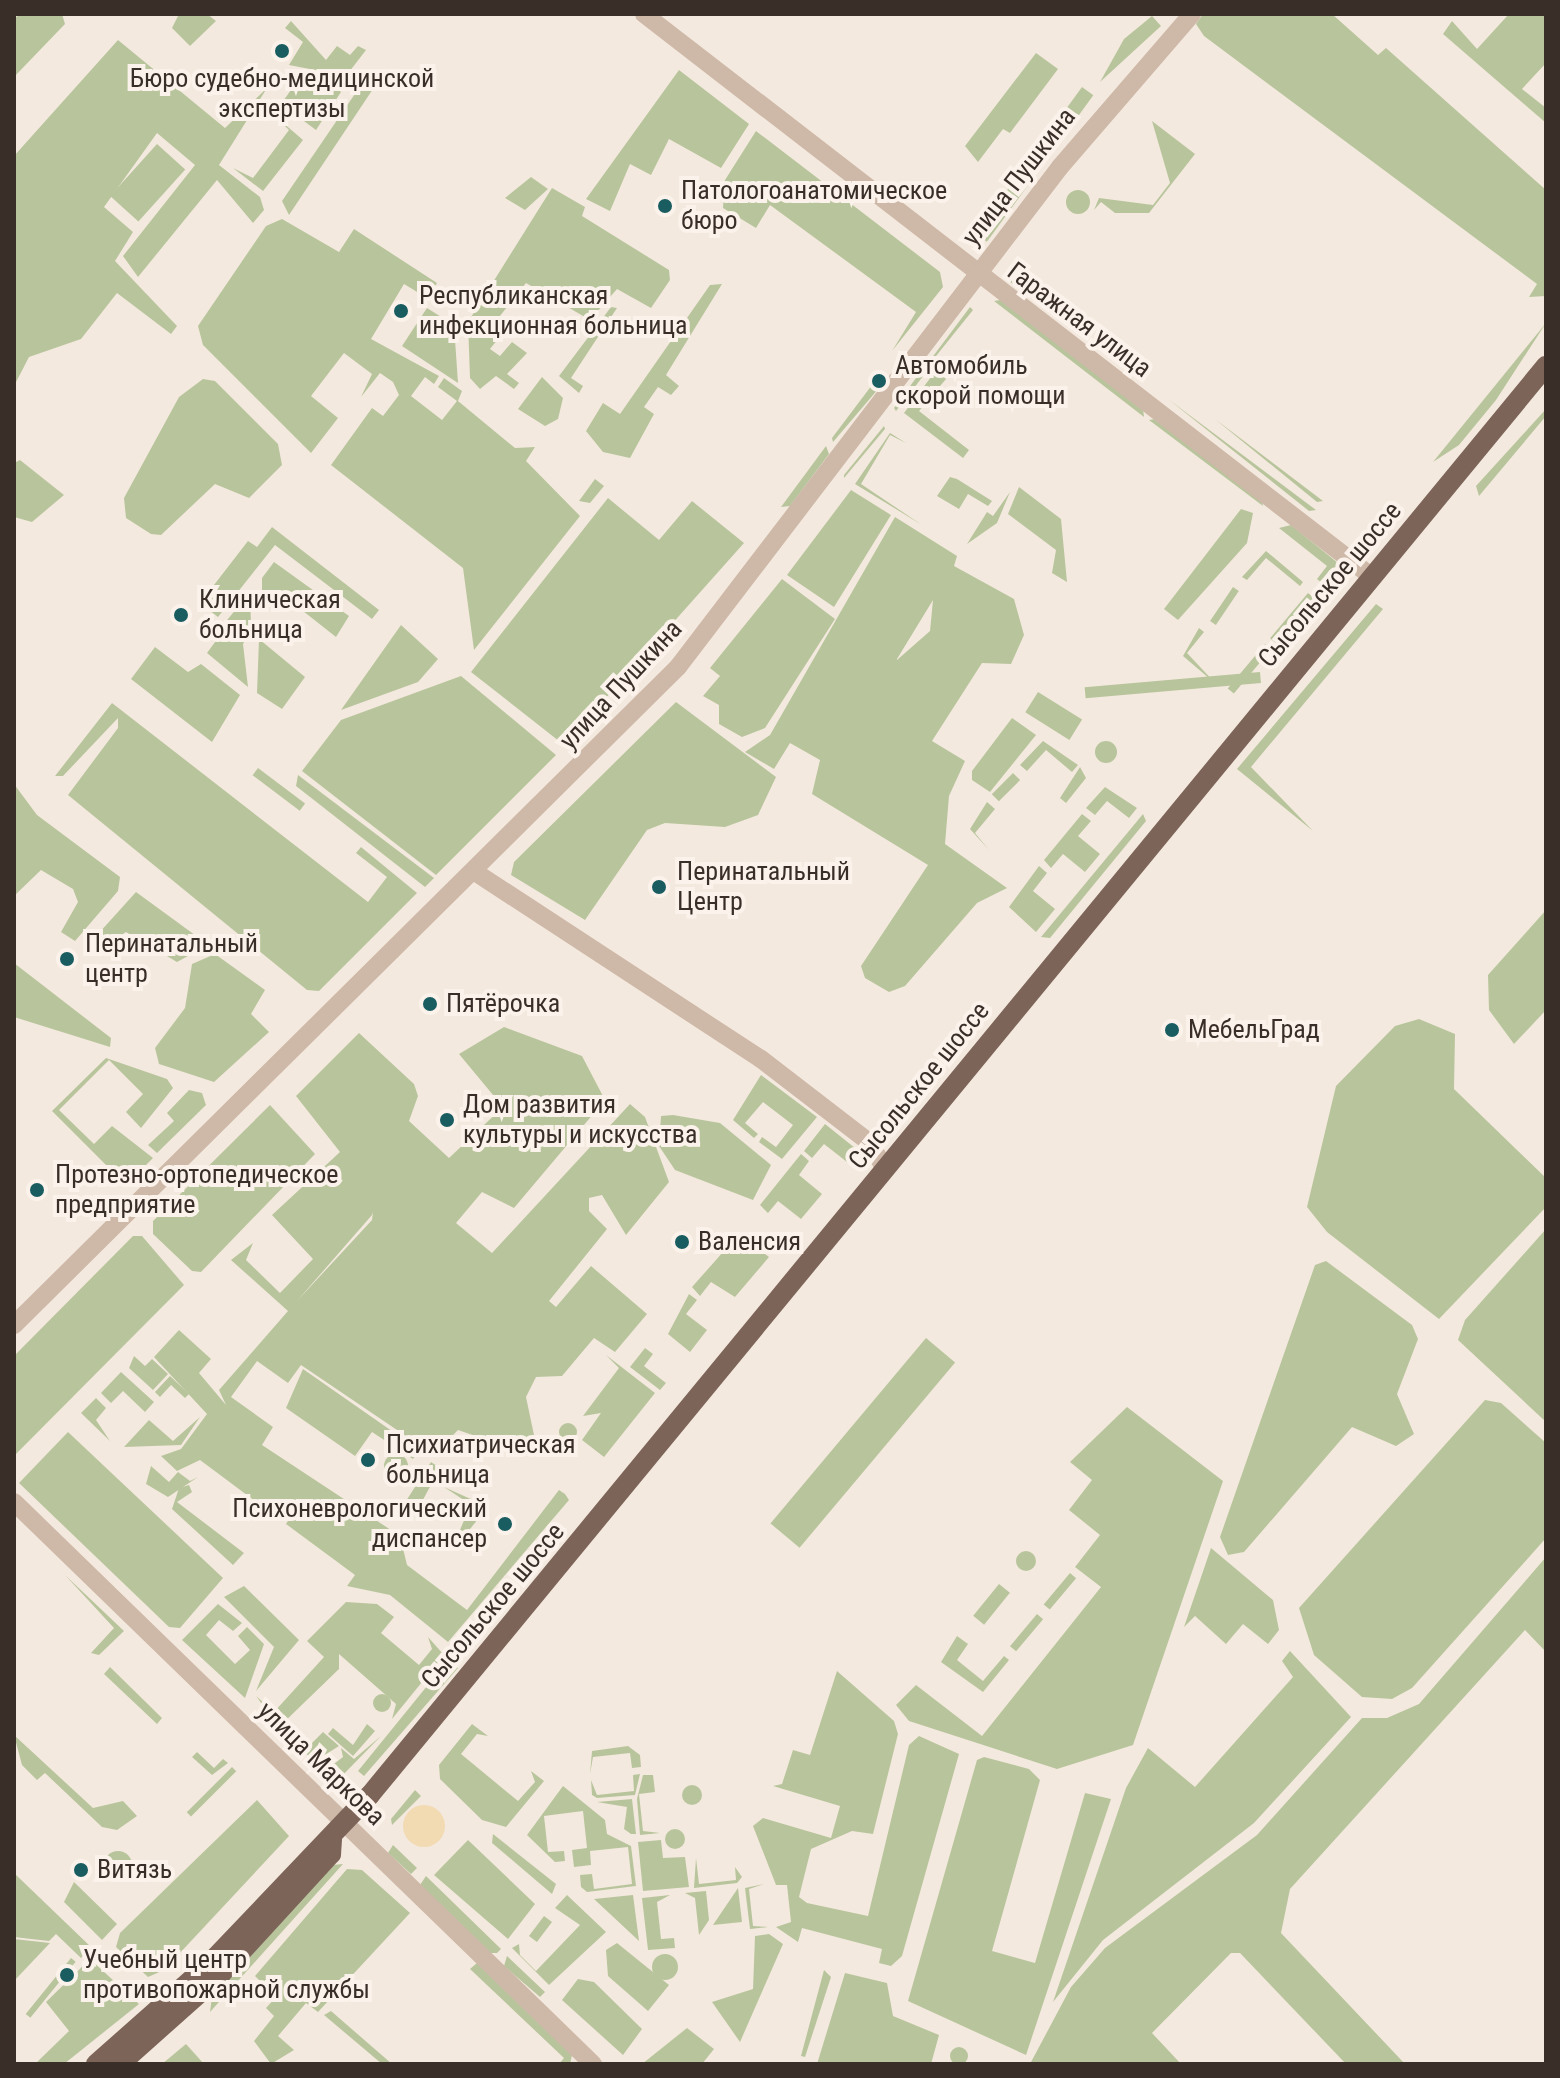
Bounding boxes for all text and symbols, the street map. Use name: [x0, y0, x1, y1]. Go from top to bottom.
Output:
marker: Бюро судебно-медицинской экспертизы: [273, 42, 291, 60]
place label: Бюро судебно-медицинской экспертизы: [130, 63, 434, 124]
street label: улица Пушкина: [956, 102, 1082, 252]
place label: Патологоанатомическое бюро: [681, 175, 947, 236]
marker: Патологоанатомическое бюро: [656, 197, 674, 215]
street label: Гаражная улица: [1001, 256, 1157, 384]
place label: Республиканская инфекционная больница: [419, 280, 688, 342]
marker: Республиканская инфекционная больница: [390, 300, 412, 322]
place label: Автомобиль скорой помощи: [895, 350, 1066, 412]
marker: Автомобиль скорой помощи: [870, 372, 888, 390]
street label: Сысольское шоссе: [1252, 496, 1408, 674]
place label: Клиническая больница: [199, 584, 341, 646]
marker: Клиническая больница: [170, 604, 192, 626]
street label: улица Пушкина: [553, 614, 689, 756]
place label: Перинатальный Центр: [677, 856, 850, 918]
marker: Перинатальный Центр: [648, 876, 670, 898]
place label: Перинатальный центр: [85, 928, 258, 990]
marker: Перинатальный центр: [56, 948, 78, 970]
place label: Пятёрочка: [446, 988, 560, 1020]
marker: Пятёрочка: [421, 995, 439, 1013]
street label: Сысольское шоссе: [842, 996, 996, 1176]
place label: МебельГрад: [1188, 1014, 1320, 1046]
marker: МебельГрад: [1163, 1021, 1181, 1039]
place label: Дом развития культуры и искусства: [463, 1089, 697, 1150]
marker: Дом развития культуры и искусства: [438, 1111, 456, 1129]
place label: Протезно-ортопедическое предприятие: [55, 1159, 338, 1220]
marker: Протезно-ортопедическое предприятие: [26, 1179, 48, 1201]
place label: Валенсия: [698, 1226, 801, 1258]
marker: Валенсия: [673, 1233, 691, 1251]
place label: Психиатрическая больница: [386, 1429, 576, 1490]
marker: Психиатрическая больница: [357, 1449, 379, 1471]
place label: Психоневрологический диспансер: [232, 1493, 487, 1554]
marker: Психоневрологический диспансер: [494, 1513, 516, 1535]
street label: Сысольское шоссе: [415, 1517, 571, 1695]
street label: улица Маркова: [251, 1696, 391, 1832]
place label: Витязь: [97, 1854, 172, 1886]
marker: Витязь: [72, 1861, 90, 1879]
place label: Учебный центр противопожарной службы: [83, 1944, 370, 2006]
marker: Учебный центр противопожарной службы: [58, 1966, 76, 1984]

